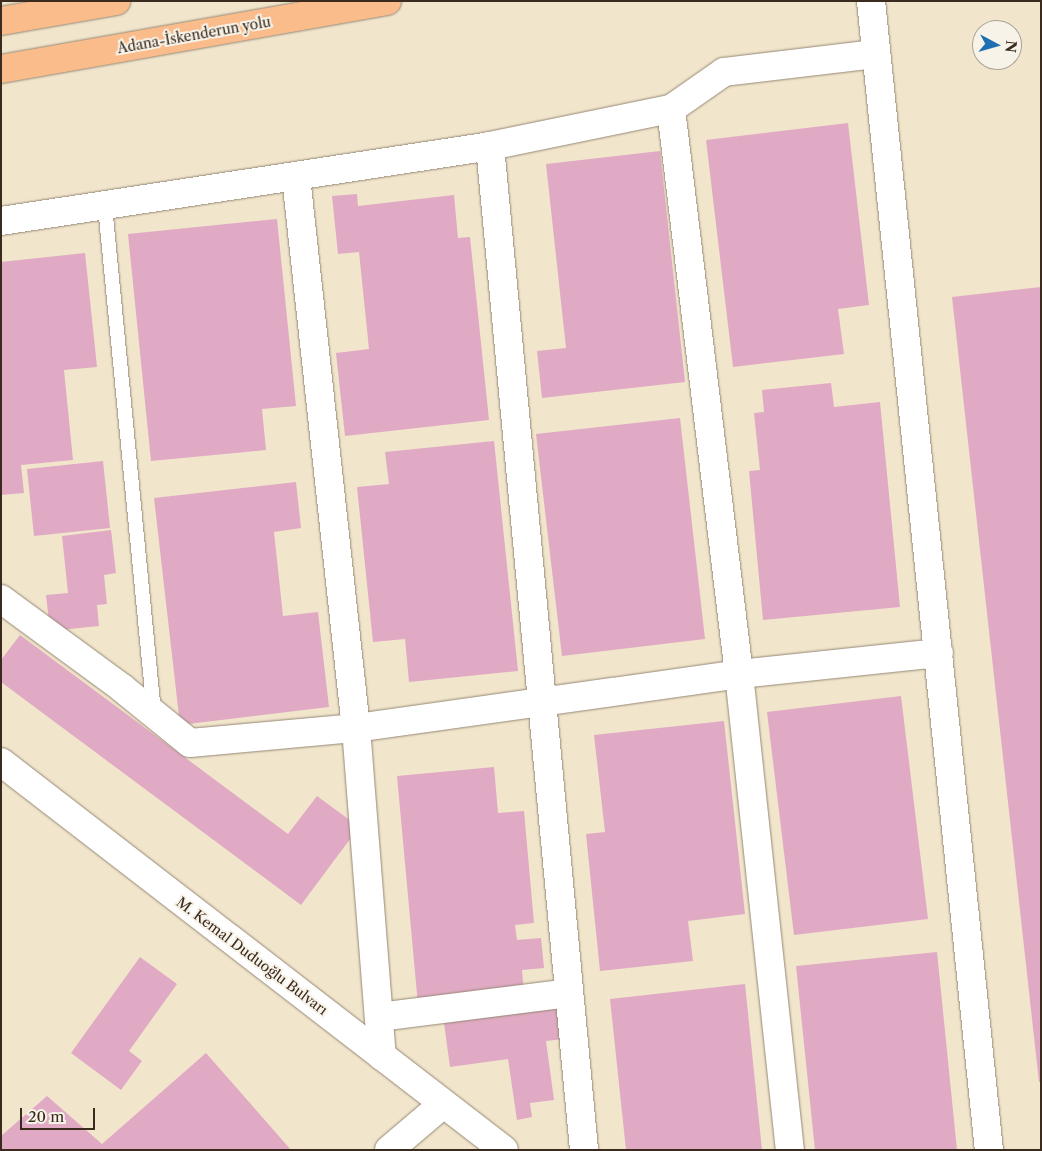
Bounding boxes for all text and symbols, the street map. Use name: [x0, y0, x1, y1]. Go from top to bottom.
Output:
street label: Adana-İskenderun yolu: [116, 13, 272, 57]
north arrow: [972, 20, 1022, 70]
text: N: [1001, 39, 1021, 53]
street label: M. Kemal Duduoğlu Bulvarı: [173, 894, 331, 1018]
scale bar: [22, 1098, 98, 1130]
text: 20 m: [28, 1107, 64, 1126]

